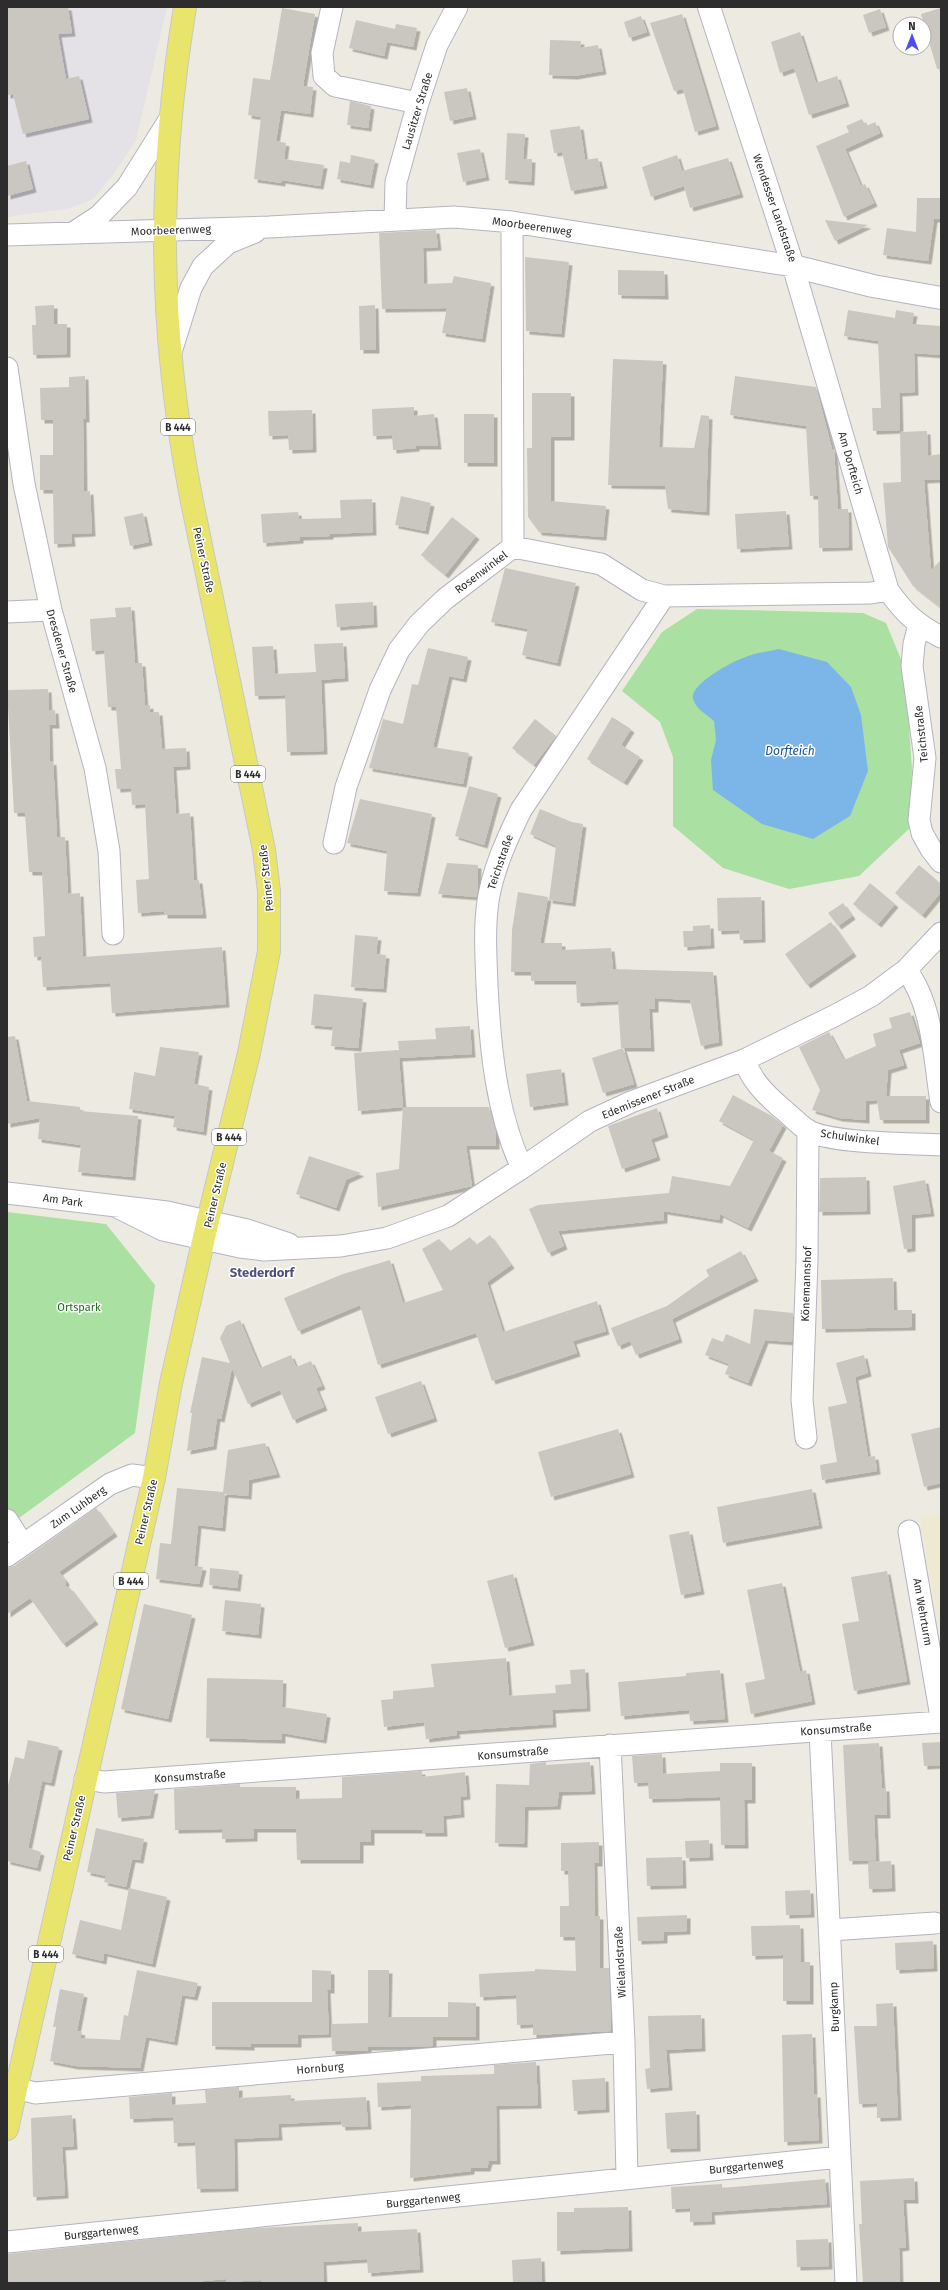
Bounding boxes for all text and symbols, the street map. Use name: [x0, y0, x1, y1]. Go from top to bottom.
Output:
north arrow: [892, 16, 932, 56]
text: N: [908, 20, 916, 33]
street label: Lausitzer Straße: [400, 71, 435, 151]
street label: Wendesser Landstraße: [750, 153, 799, 264]
street label: Moorbeerenweg: [491, 214, 573, 239]
street label: Moorbeerenweg: [131, 223, 212, 238]
road number: B 444: [161, 419, 195, 435]
street label: Am Dorfteich: [835, 430, 866, 496]
street label: Peiner Straße: [190, 526, 217, 594]
street label: Rosenwinkel: [452, 548, 510, 596]
street label: Dresdener Straße: [43, 608, 80, 695]
street label: Teichstraße: [912, 705, 931, 763]
water label: Dorfteich: [765, 744, 815, 758]
road number: B 444: [231, 766, 265, 782]
street label: Teichstraße: [485, 833, 516, 891]
street label: Peiner Straße: [257, 844, 276, 912]
street label: Edemissener Straße: [600, 1073, 696, 1122]
street label: Schulwinkel: [820, 1127, 880, 1148]
road number: B 444: [212, 1129, 246, 1145]
street label: Peiner Straße: [202, 1161, 229, 1229]
street label: Am Park: [42, 1191, 84, 1210]
street label: Könemannshof: [799, 1245, 814, 1322]
district label: Stederdorf: [230, 1265, 296, 1280]
park label: Ortspark: [57, 1301, 101, 1314]
street label: Peiner Straße: [133, 1478, 160, 1546]
street label: Zum Luhberg: [48, 1483, 109, 1531]
road number: B 444: [114, 1573, 148, 1589]
street label: Am Wehrturm: [910, 1577, 935, 1647]
street label: Konsumstraße: [800, 1721, 872, 1738]
street label: Konsumstraße: [477, 1744, 549, 1763]
street label: Konsumstraße: [154, 1768, 226, 1785]
street label: Peiner Straße: [61, 1794, 88, 1862]
street label: Wielandstraße: [612, 1926, 629, 1998]
road number: B 444: [29, 1946, 63, 1962]
street label: Burgkamp: [827, 1982, 842, 2032]
street label: Hornburg: [296, 2060, 344, 2077]
street label: Burggartenweg: [708, 2156, 784, 2177]
street label: Burggartenweg: [385, 2190, 461, 2211]
street label: Burggartenweg: [63, 2222, 139, 2243]

